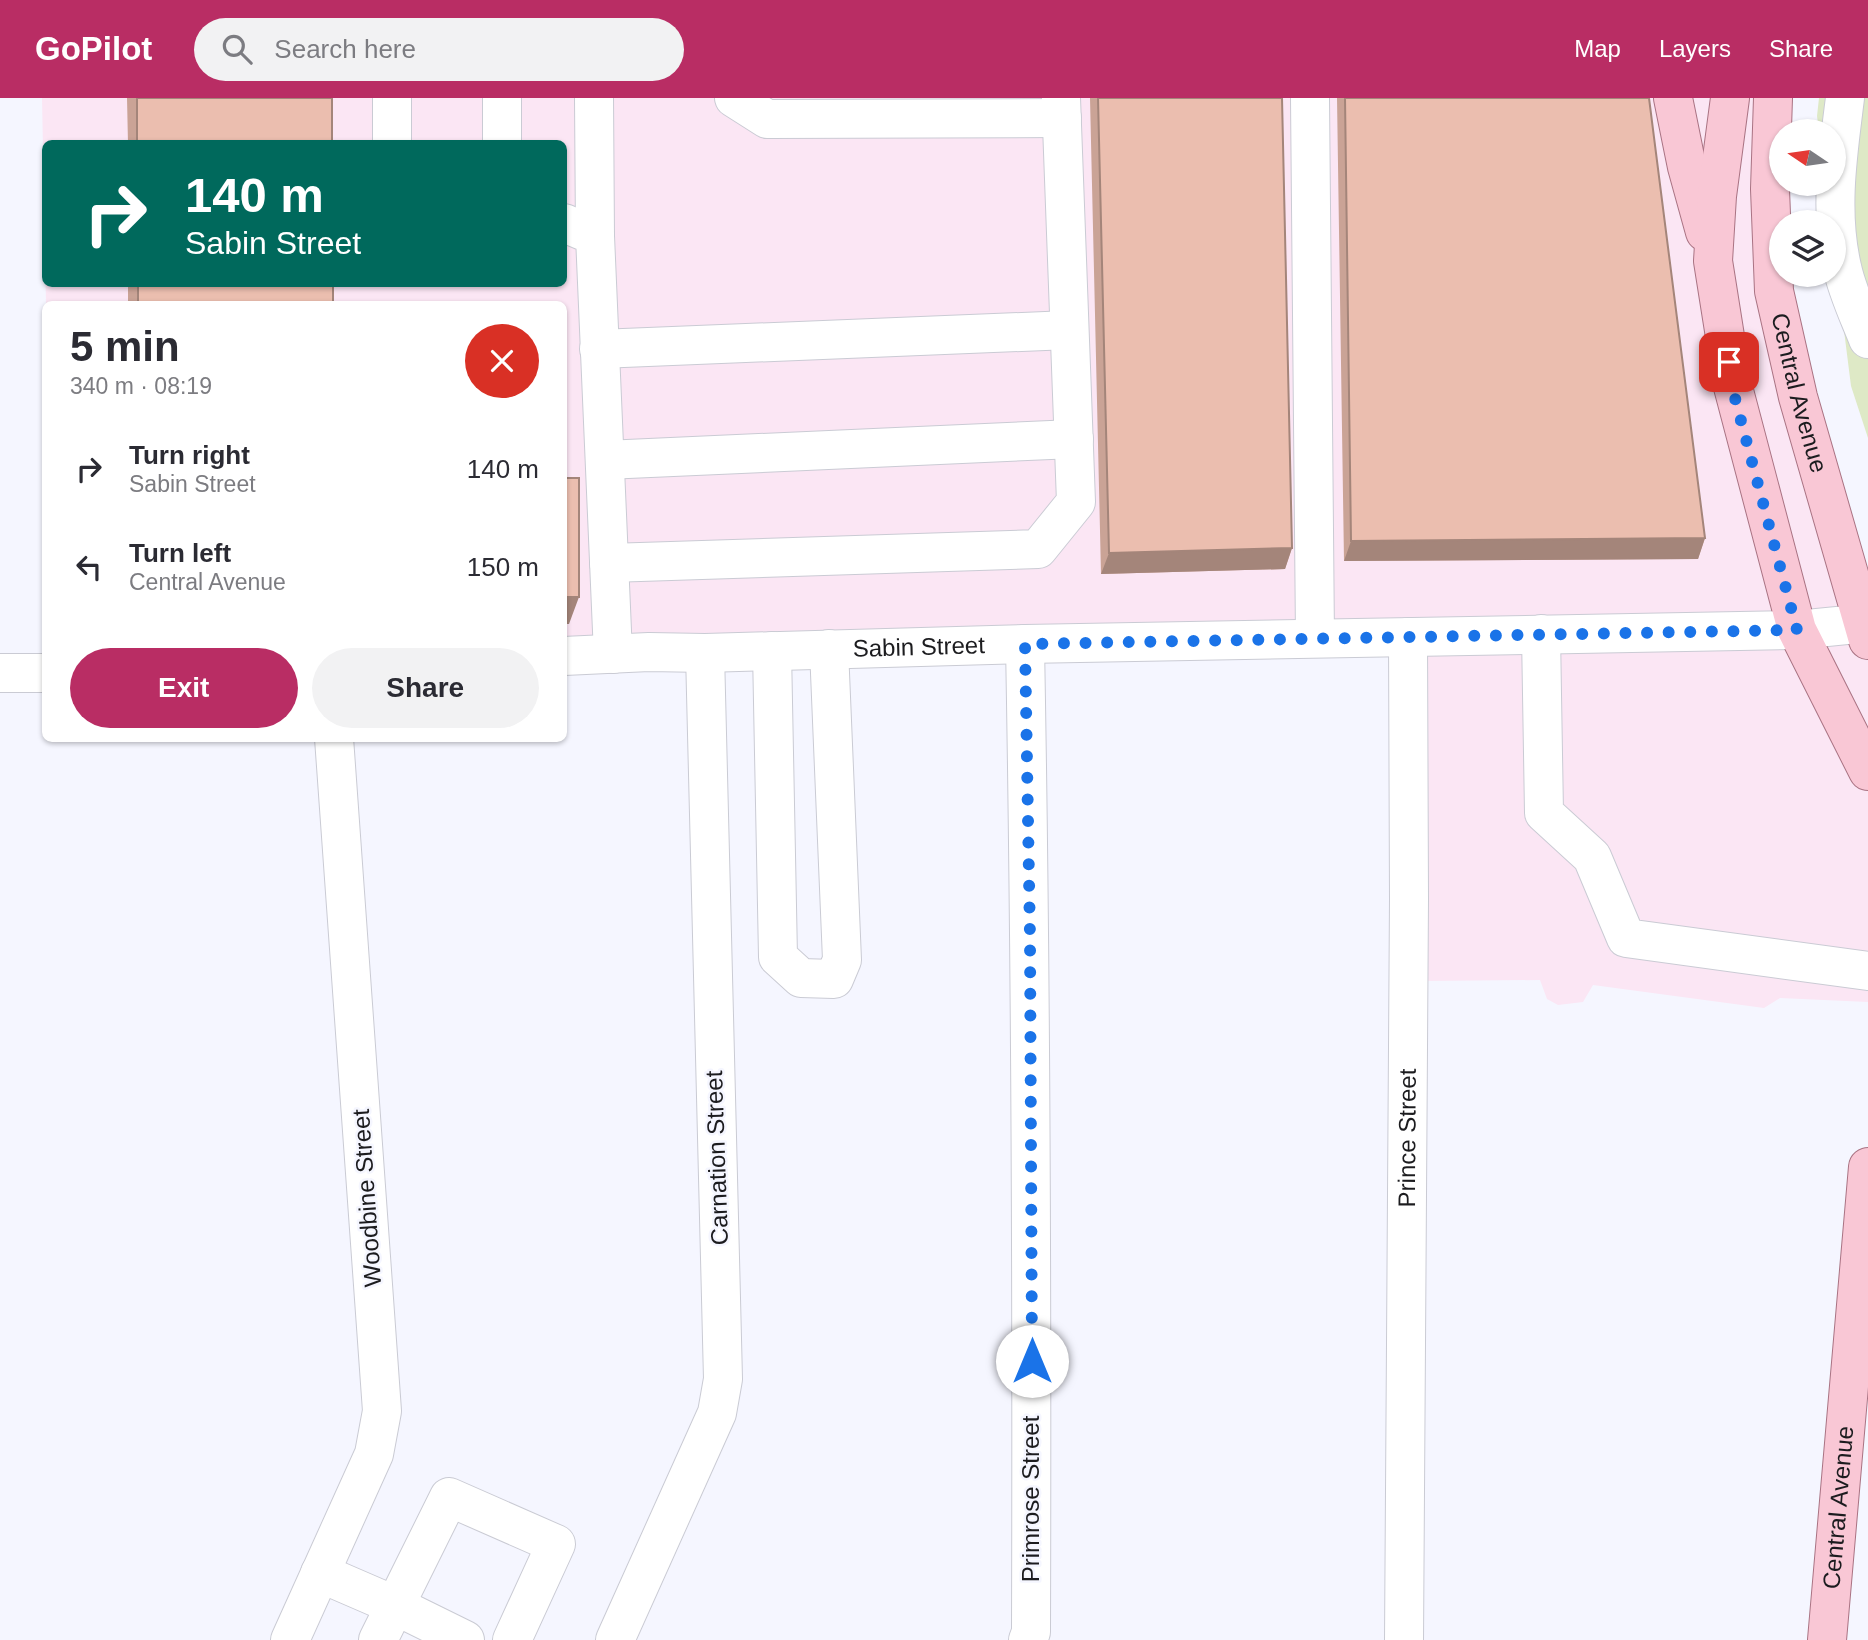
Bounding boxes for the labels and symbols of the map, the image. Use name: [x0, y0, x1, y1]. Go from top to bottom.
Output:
north arrow: [1769, 119, 1846, 196]
street label: Central Avenue: [1766, 310, 1833, 476]
pin: [1699, 332, 1759, 392]
street label: Sabin Street: [852, 631, 986, 662]
street label: Prince Street: [1393, 1068, 1421, 1208]
street label: Carnation Street: [700, 1070, 733, 1246]
street label: Woodbine Street: [347, 1108, 386, 1288]
position arrow: [995, 1324, 1069, 1398]
street label: Primrose Street: [1017, 1415, 1044, 1582]
street label: Central Avenue: [1817, 1425, 1859, 1590]

